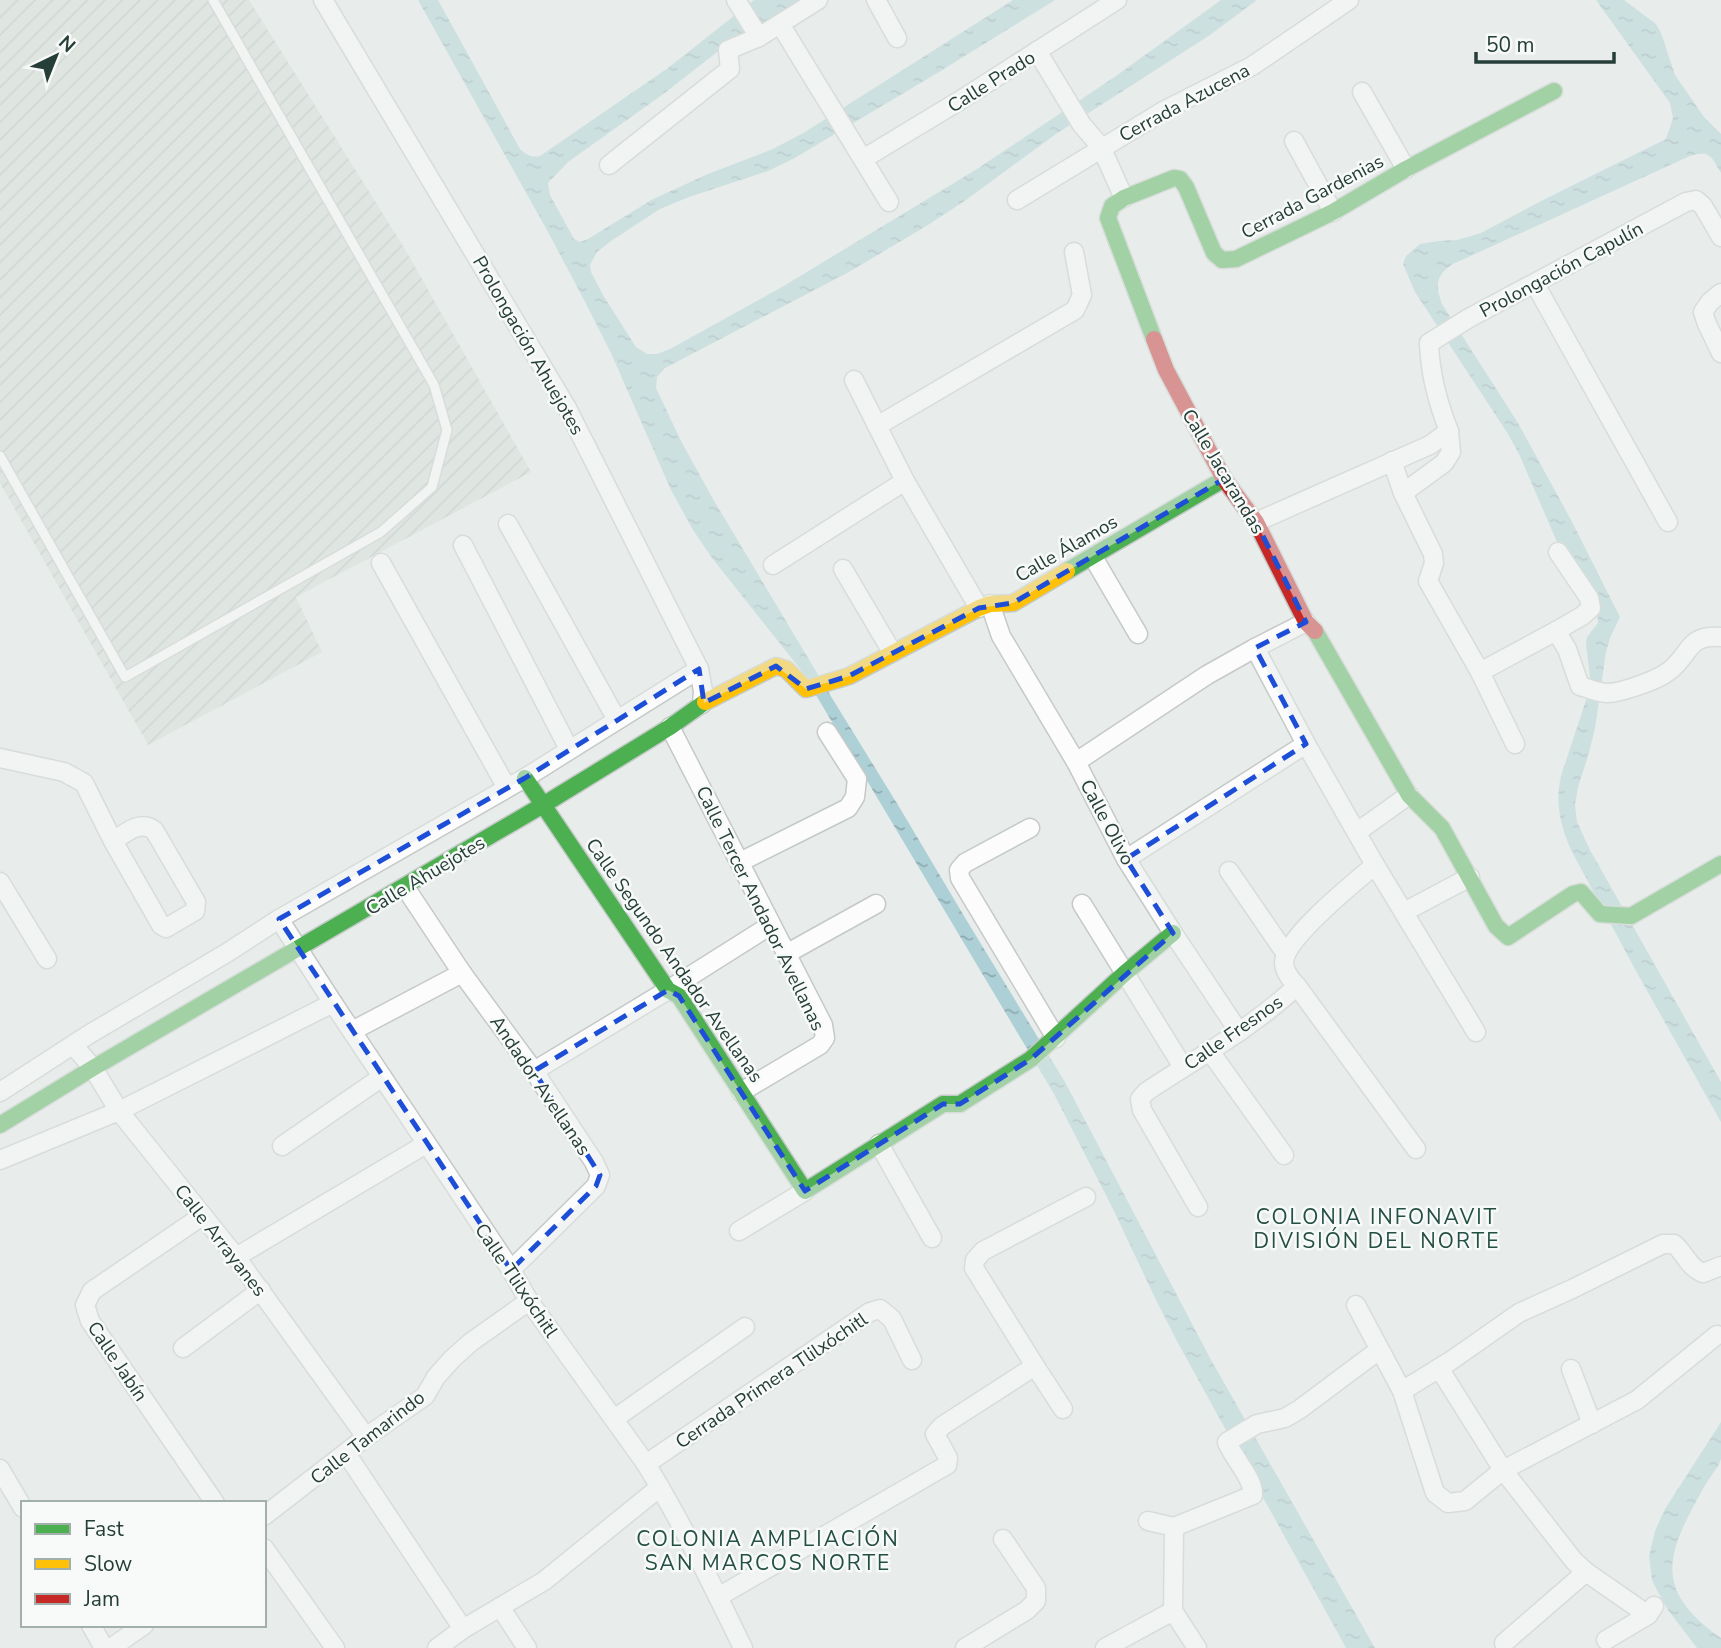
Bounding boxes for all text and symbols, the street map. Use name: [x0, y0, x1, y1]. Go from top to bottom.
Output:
north arrow: [21, 21, 91, 91]
scale bar: [1476, 21, 1614, 65]
text: N: [53, 30, 81, 59]
text: 50 m: [1486, 31, 1535, 59]
street label: Calle Prado: [943, 45, 1040, 119]
street label: Cerrada Azucena: [1114, 57, 1254, 148]
street label: Cerrada Gardenias: [1237, 148, 1388, 245]
street label: Prolongación Capulín: [1475, 216, 1648, 324]
street label: Prolongación Ahuejotes: [466, 251, 590, 440]
street label: Calle Jacarandas: [1176, 404, 1271, 539]
street label: Calle Álamos: [1011, 509, 1122, 589]
street label: Calle Olivo: [1074, 775, 1141, 870]
street label: Calle Tercer Andador Avellanas: [689, 782, 831, 1035]
street label: Calle Ahuejotes: [361, 830, 490, 922]
street label: Calle Segundo Andador Avellanas: [579, 833, 769, 1088]
street label: Calle Fresnos: [1179, 989, 1288, 1077]
street label: Andador Avellanas: [484, 1010, 597, 1161]
street label: Calle Arrayanes: [168, 1179, 272, 1302]
district label: COLONIA INFONAVIT DIVISIÓN DEL NORTE: [1254, 1203, 1500, 1255]
street label: Calle Tlilxóchitl: [468, 1218, 564, 1343]
street label: Cerrada Primera Tlilxóchitl: [670, 1306, 873, 1455]
street label: Calle Jabín: [81, 1316, 153, 1407]
street label: Calle Tamarindo: [305, 1385, 430, 1491]
legend: [21, 1501, 266, 1627]
text: Fast: [84, 1515, 124, 1543]
district label: COLONIA AMPLIACIÓN SAN MARCOS NORTE: [636, 1525, 900, 1577]
text: Slow: [84, 1550, 133, 1578]
text: Jam: [83, 1585, 120, 1613]

